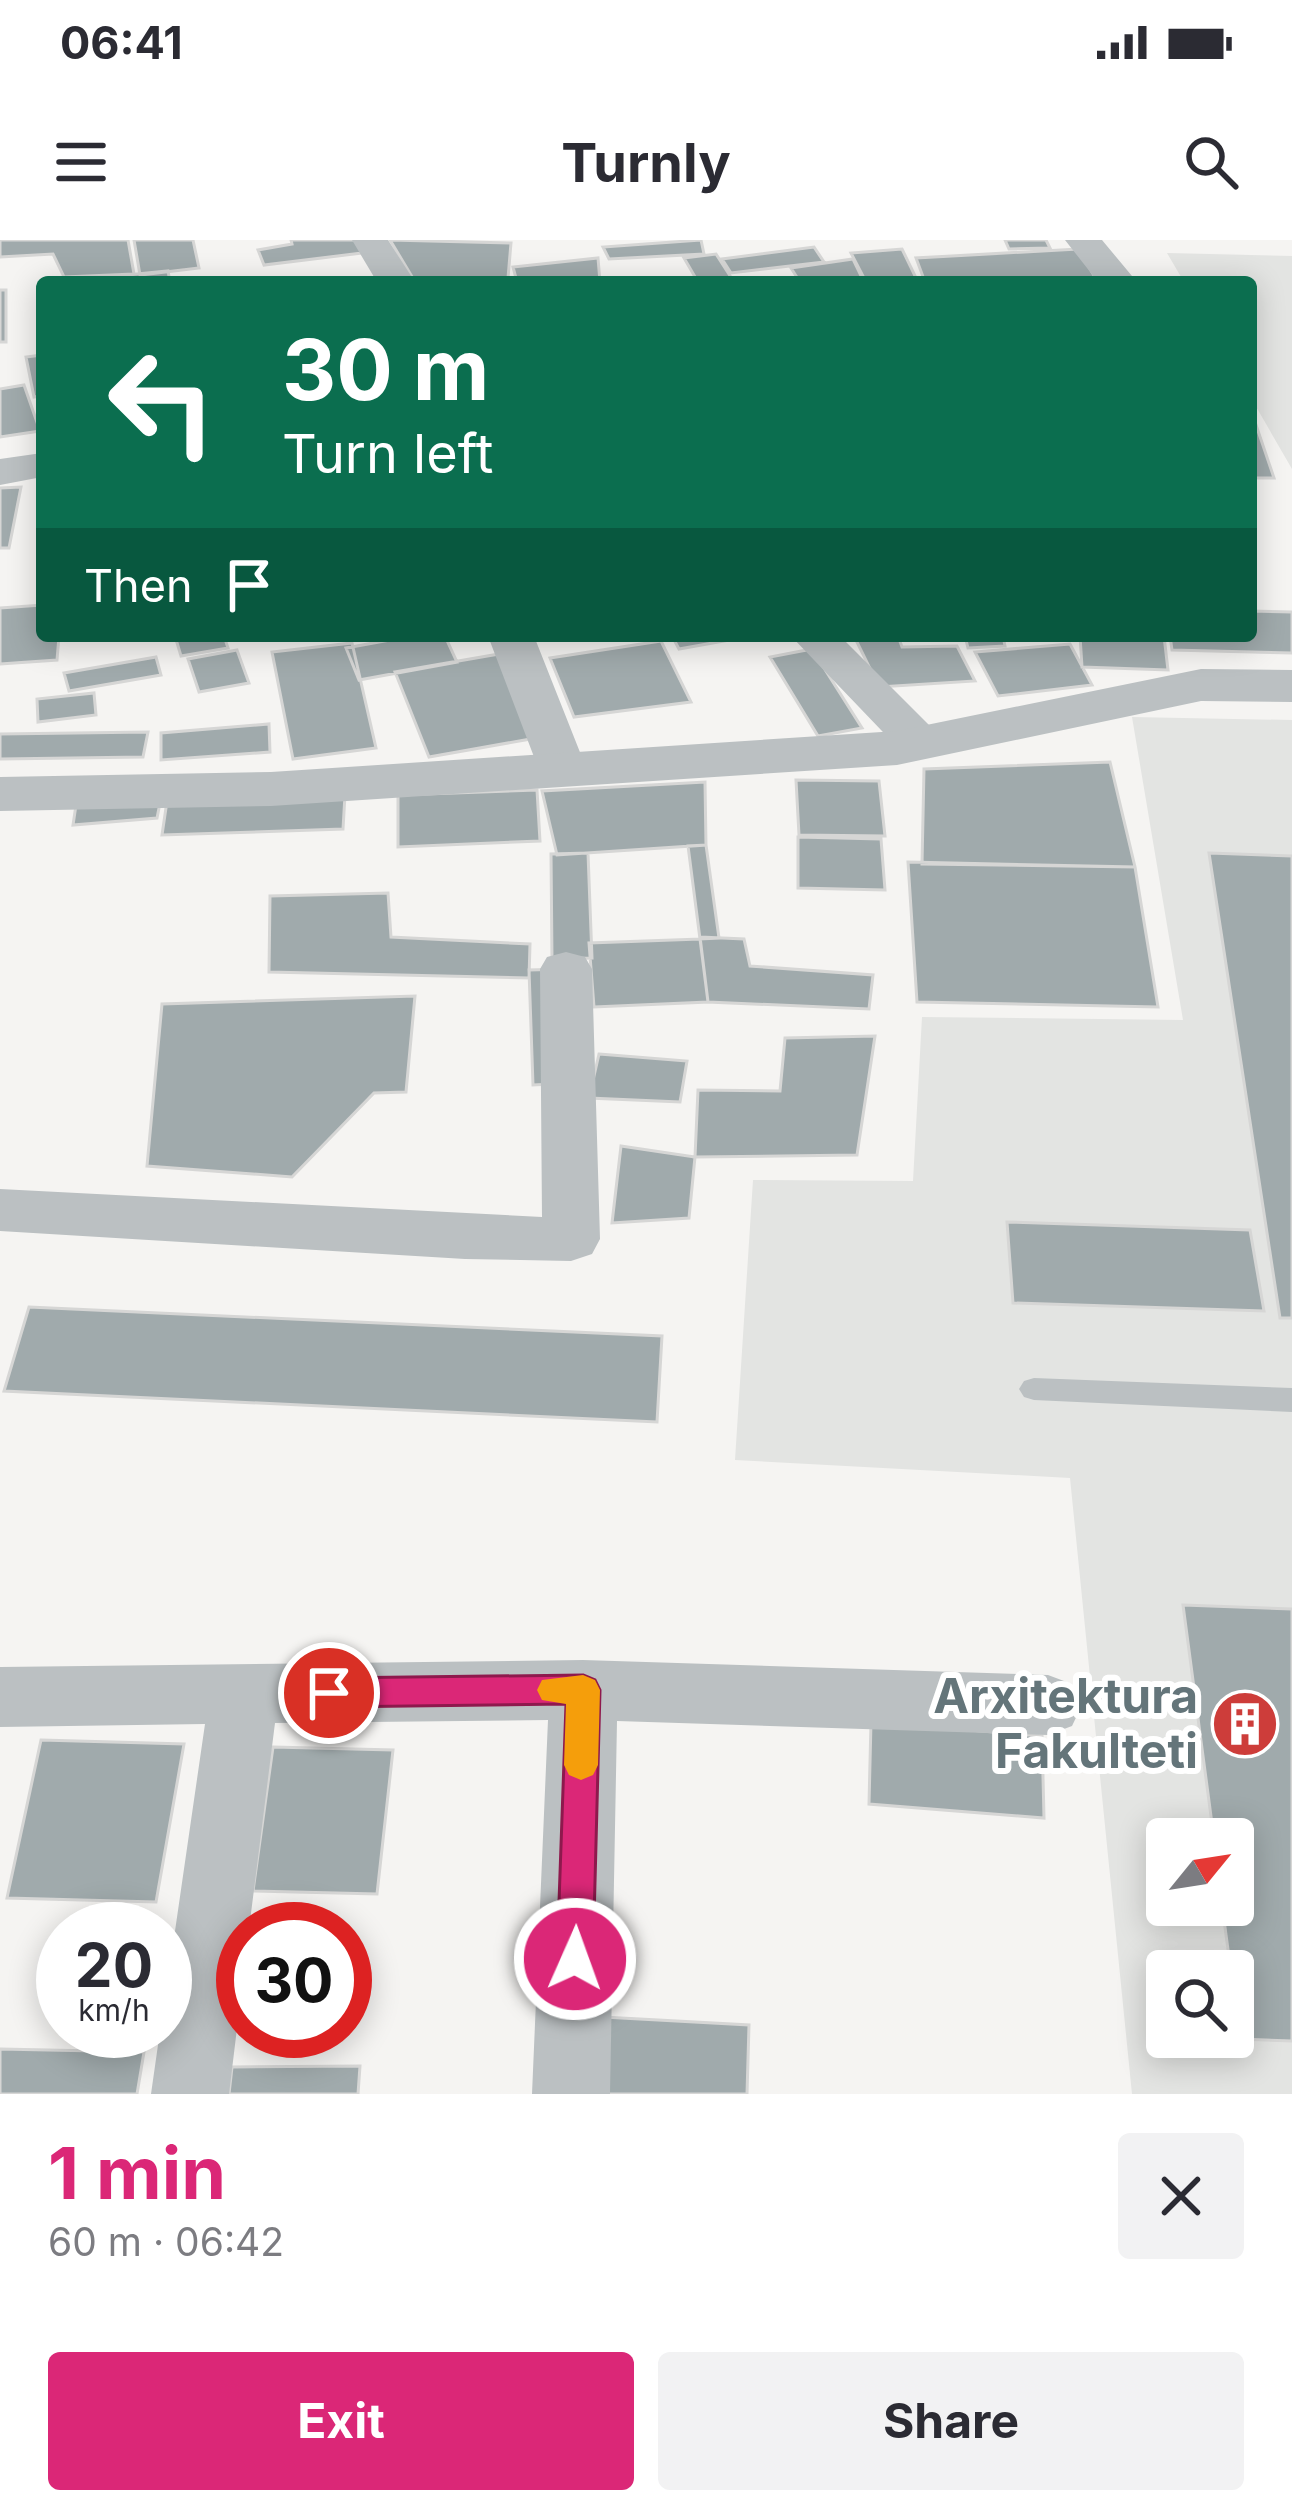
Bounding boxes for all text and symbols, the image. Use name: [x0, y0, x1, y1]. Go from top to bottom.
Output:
text: 06:41: [60, 15, 183, 70]
icon: menu: [48, 129, 114, 195]
icon: search: [1178, 129, 1244, 195]
text: Turnly: [561, 130, 731, 195]
text: 30 m: [282, 319, 489, 420]
icon: left: [84, 324, 240, 480]
text: Turn left: [282, 421, 493, 486]
icon: arrive: [216, 552, 282, 618]
text: Then: [84, 558, 192, 613]
pin: [278, 1642, 380, 1744]
icon: arrive: [296, 1660, 362, 1726]
place label: Arxitektura Fakulteti: [933, 1666, 1198, 1780]
building icon: Arxitektura Fakulteti: [1210, 1689, 1280, 1759]
north arrow: [1146, 1818, 1254, 1926]
map controls: [1146, 1818, 1254, 2058]
position arrow: [512, 1896, 638, 2022]
speed limit sign: 30: [216, 1902, 372, 2058]
text: 20: [75, 1929, 153, 2001]
button: search: [1146, 1950, 1254, 2058]
text: km/h: [78, 1992, 150, 2028]
text: 1 min: [48, 2129, 226, 2216]
button: close: [1118, 2133, 1244, 2259]
text: 60 m · 06:42: [48, 2218, 284, 2265]
button: Exit: [48, 2352, 634, 2490]
button: Share: [658, 2352, 1244, 2490]

